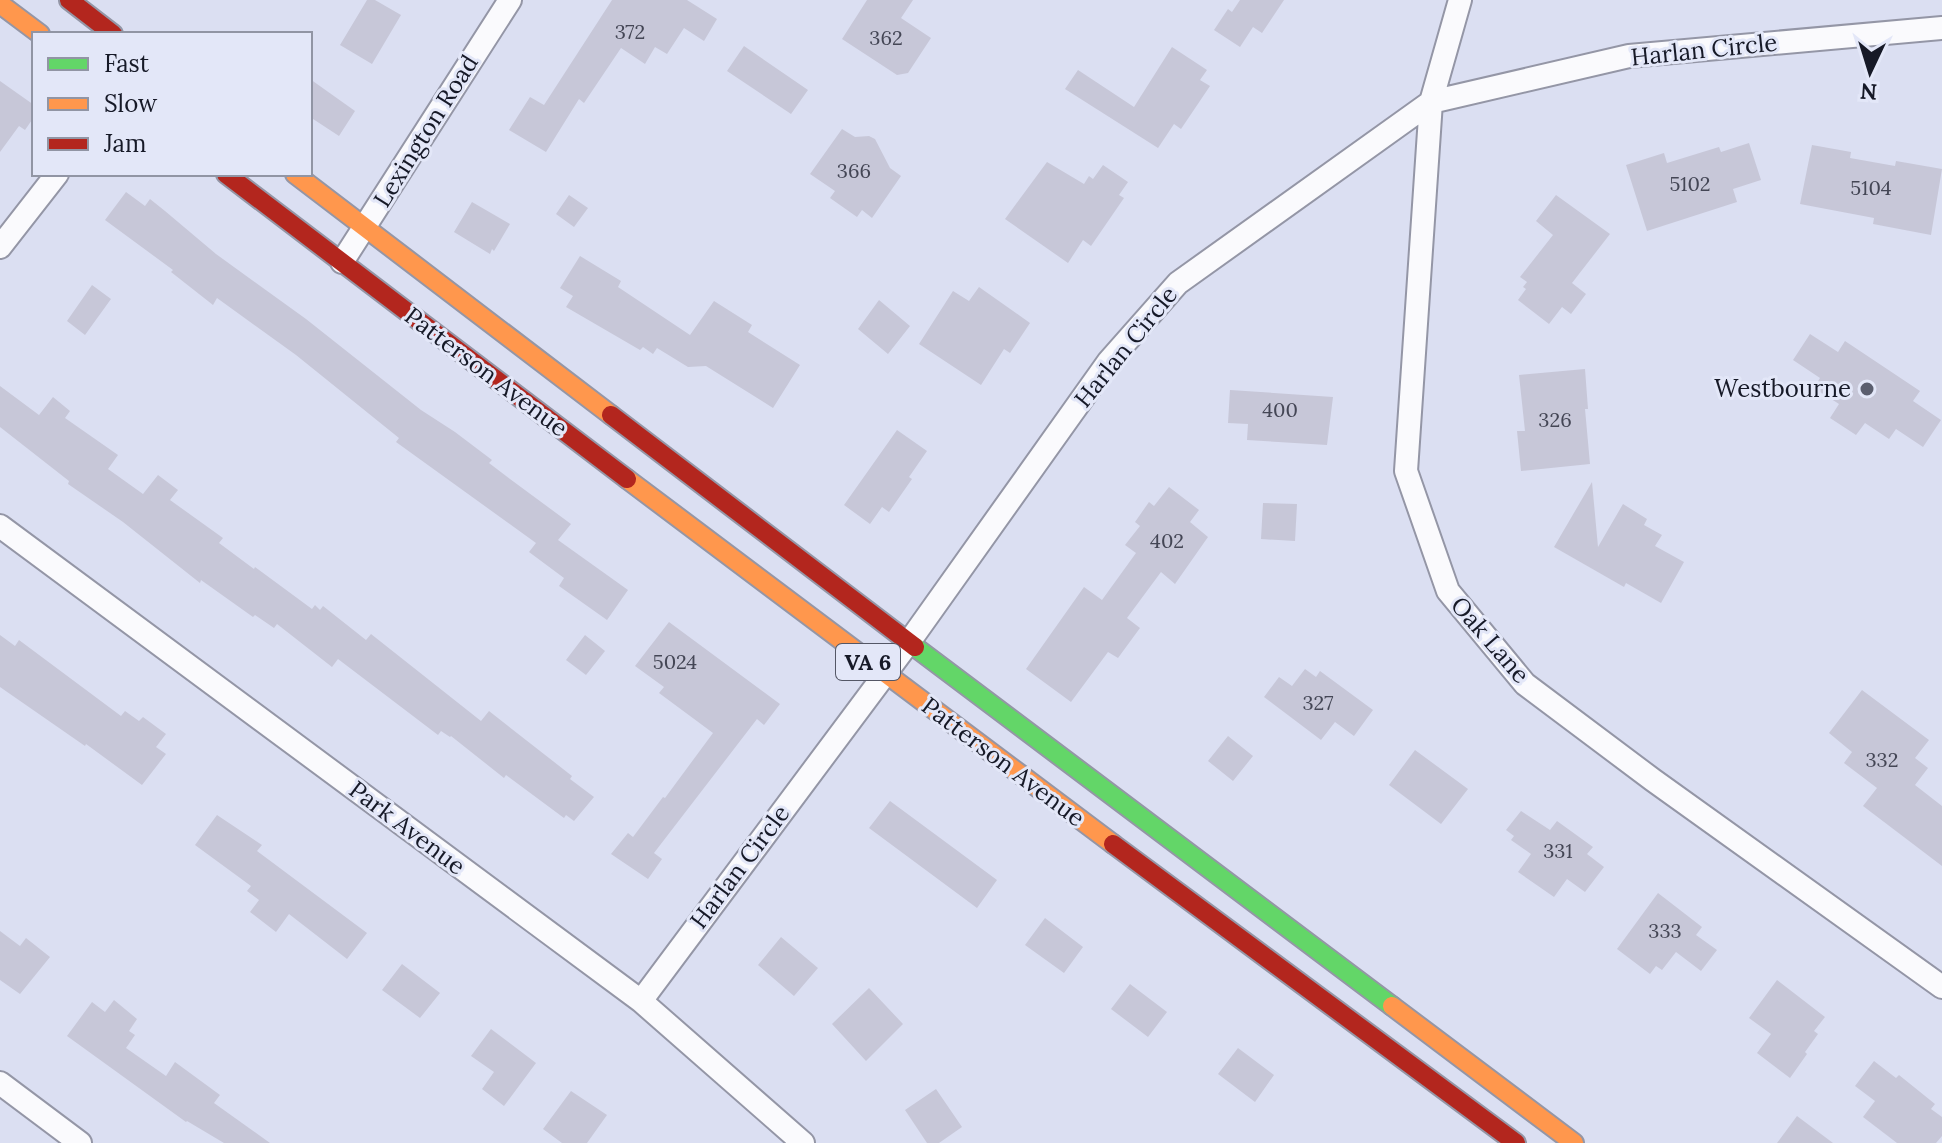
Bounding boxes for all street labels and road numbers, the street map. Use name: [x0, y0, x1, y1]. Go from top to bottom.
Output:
street label: Harlan Circle: [1629, 26, 1779, 73]
street label: Lexington Road: [366, 49, 485, 213]
street label: Harlan Circle: [1067, 280, 1184, 414]
street label: Patterson Avenue: [399, 300, 574, 443]
street label: Oak Lane: [1444, 590, 1537, 689]
road number: VA 6: [836, 644, 900, 680]
street label: Patterson Avenue: [916, 690, 1091, 833]
street label: Park Avenue: [343, 774, 472, 881]
street label: Harlan Circle: [683, 799, 796, 935]

